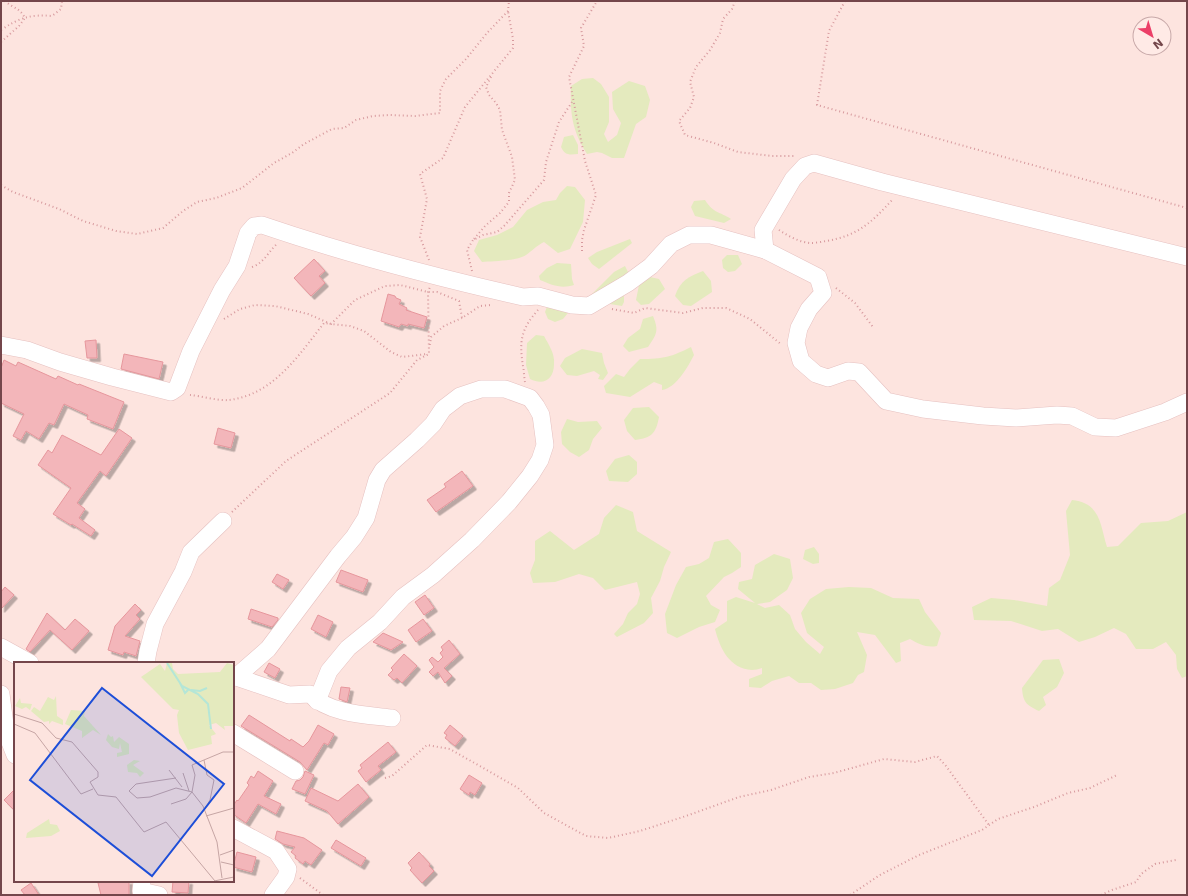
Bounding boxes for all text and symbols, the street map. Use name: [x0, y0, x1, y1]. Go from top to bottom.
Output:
north arrow: [1132, 16, 1172, 56]
text: N: [1150, 36, 1165, 51]
inset map: [14, 662, 234, 882]

